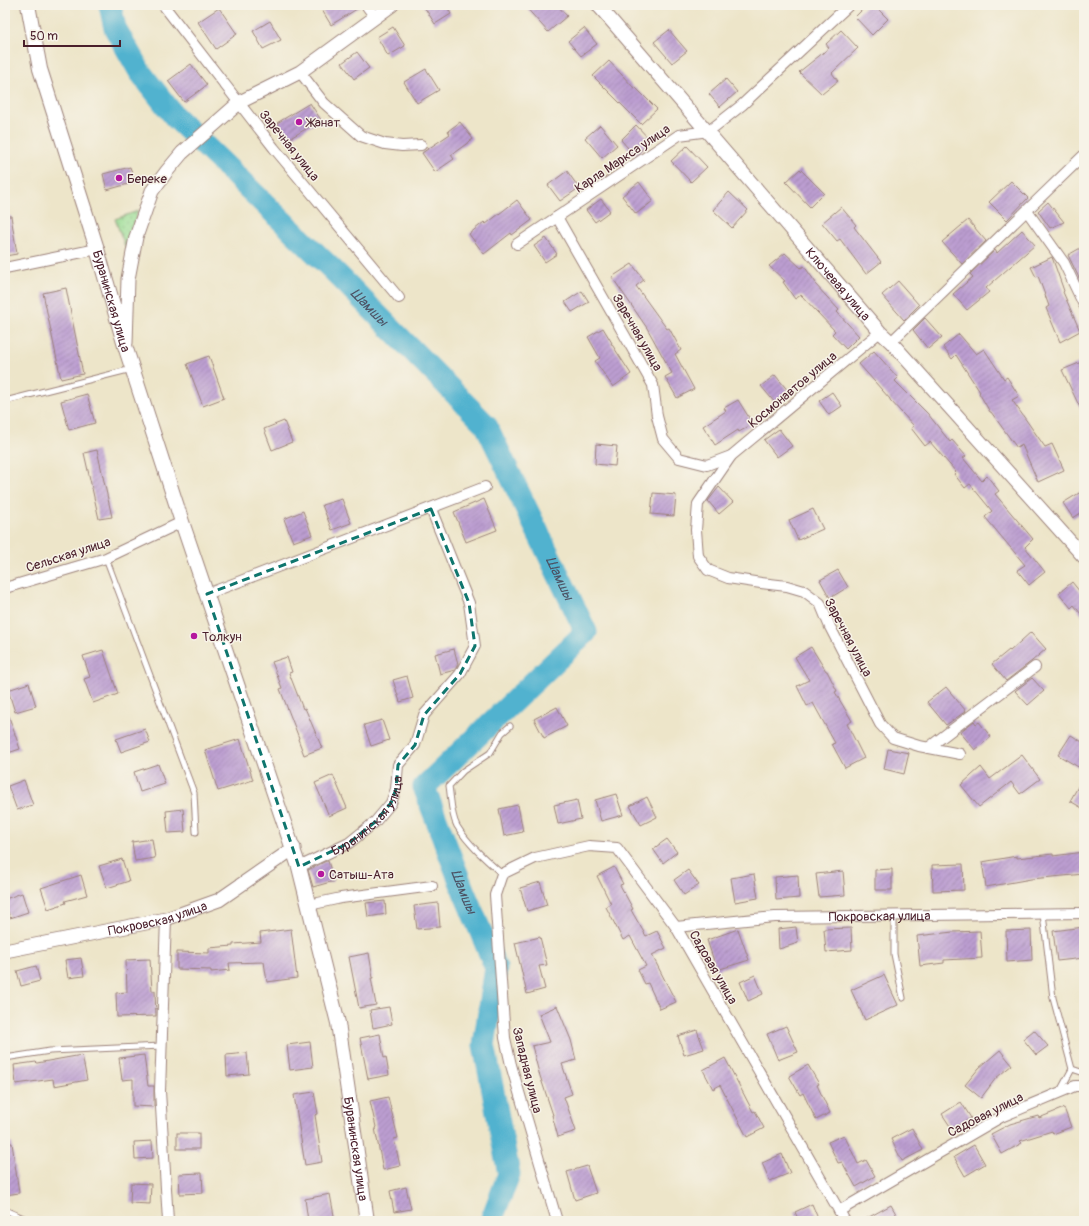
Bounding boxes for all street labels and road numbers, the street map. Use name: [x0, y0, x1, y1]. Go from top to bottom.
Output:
street label: Заречная улица: [256, 107, 323, 184]
street label: Карла Маркса улица: [572, 121, 673, 197]
street label: Ключевая улица: [802, 245, 873, 324]
street label: Буранинская улица: [89, 249, 133, 354]
street label: Заречная улица: [609, 291, 666, 374]
street label: Космонавтов улица: [745, 348, 840, 431]
street label: Сельская улица: [24, 534, 113, 576]
street label: Заречная улица: [821, 595, 876, 680]
street label: Буранинская улица: [329, 776, 406, 859]
street label: Покровская улица: [107, 898, 209, 939]
street label: Покровская улица: [829, 908, 930, 925]
street label: Садовая улица: [686, 928, 741, 1007]
street label: Западная улица: [509, 1026, 545, 1115]
street label: Садовая улица: [945, 1089, 1026, 1141]
street label: Буранинская улица: [340, 1096, 371, 1202]

